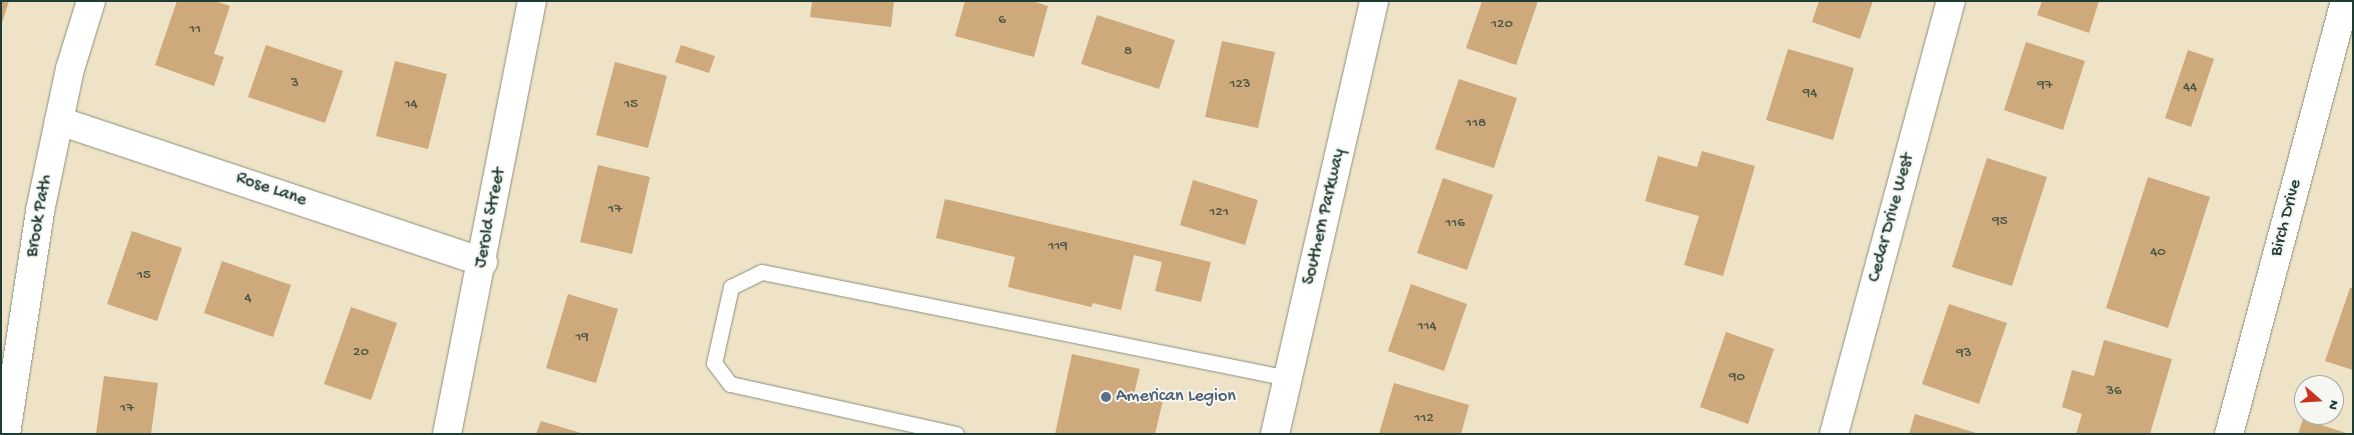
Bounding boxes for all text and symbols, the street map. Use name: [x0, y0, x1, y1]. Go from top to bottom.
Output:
house number: 6: [998, 12, 1006, 30]
house number: 120: [1491, 16, 1513, 34]
house number: 11: [189, 21, 201, 39]
house number: 8: [1124, 43, 1132, 61]
house number: 3: [291, 75, 299, 93]
house number: 123: [1229, 76, 1251, 94]
house number: 97: [2037, 77, 2053, 95]
house number: 44: [2183, 79, 2197, 97]
house number: 94: [1803, 85, 1817, 103]
house number: 14: [404, 96, 418, 114]
house number: 15: [624, 96, 638, 114]
house number: 118: [1466, 115, 1486, 133]
street label: Southern Parkway: [1299, 147, 1351, 287]
street label: Cedar Drive West: [1864, 151, 1920, 285]
street label: Jerold Street: [471, 166, 511, 270]
street label: Rose Lane: [233, 168, 309, 212]
street label: Brook Path: [22, 173, 58, 259]
street label: Birch Drive: [2266, 177, 2308, 259]
house number: 17: [608, 201, 622, 219]
house number: 121: [1209, 204, 1229, 222]
house number: 95: [1992, 213, 2008, 231]
house number: 116: [1445, 215, 1465, 233]
house number: 119: [1048, 238, 1068, 256]
house number: 40: [2150, 244, 2166, 262]
house number: 15: [137, 267, 151, 285]
house number: 4: [244, 290, 252, 308]
house number: 114: [1417, 318, 1437, 336]
house number: 19: [575, 329, 589, 347]
house number: 20: [353, 344, 369, 362]
house number: 93: [1956, 345, 1972, 363]
house number: 90: [1729, 369, 1745, 387]
north arrow: [2294, 375, 2344, 425]
house number: 36: [2106, 383, 2122, 401]
place label: American Legion: [1116, 386, 1236, 408]
marker: American Legion: [1100, 391, 1112, 403]
text: N: [2323, 398, 2342, 412]
house number: 17: [120, 400, 134, 418]
house number: 112: [1414, 410, 1434, 428]

